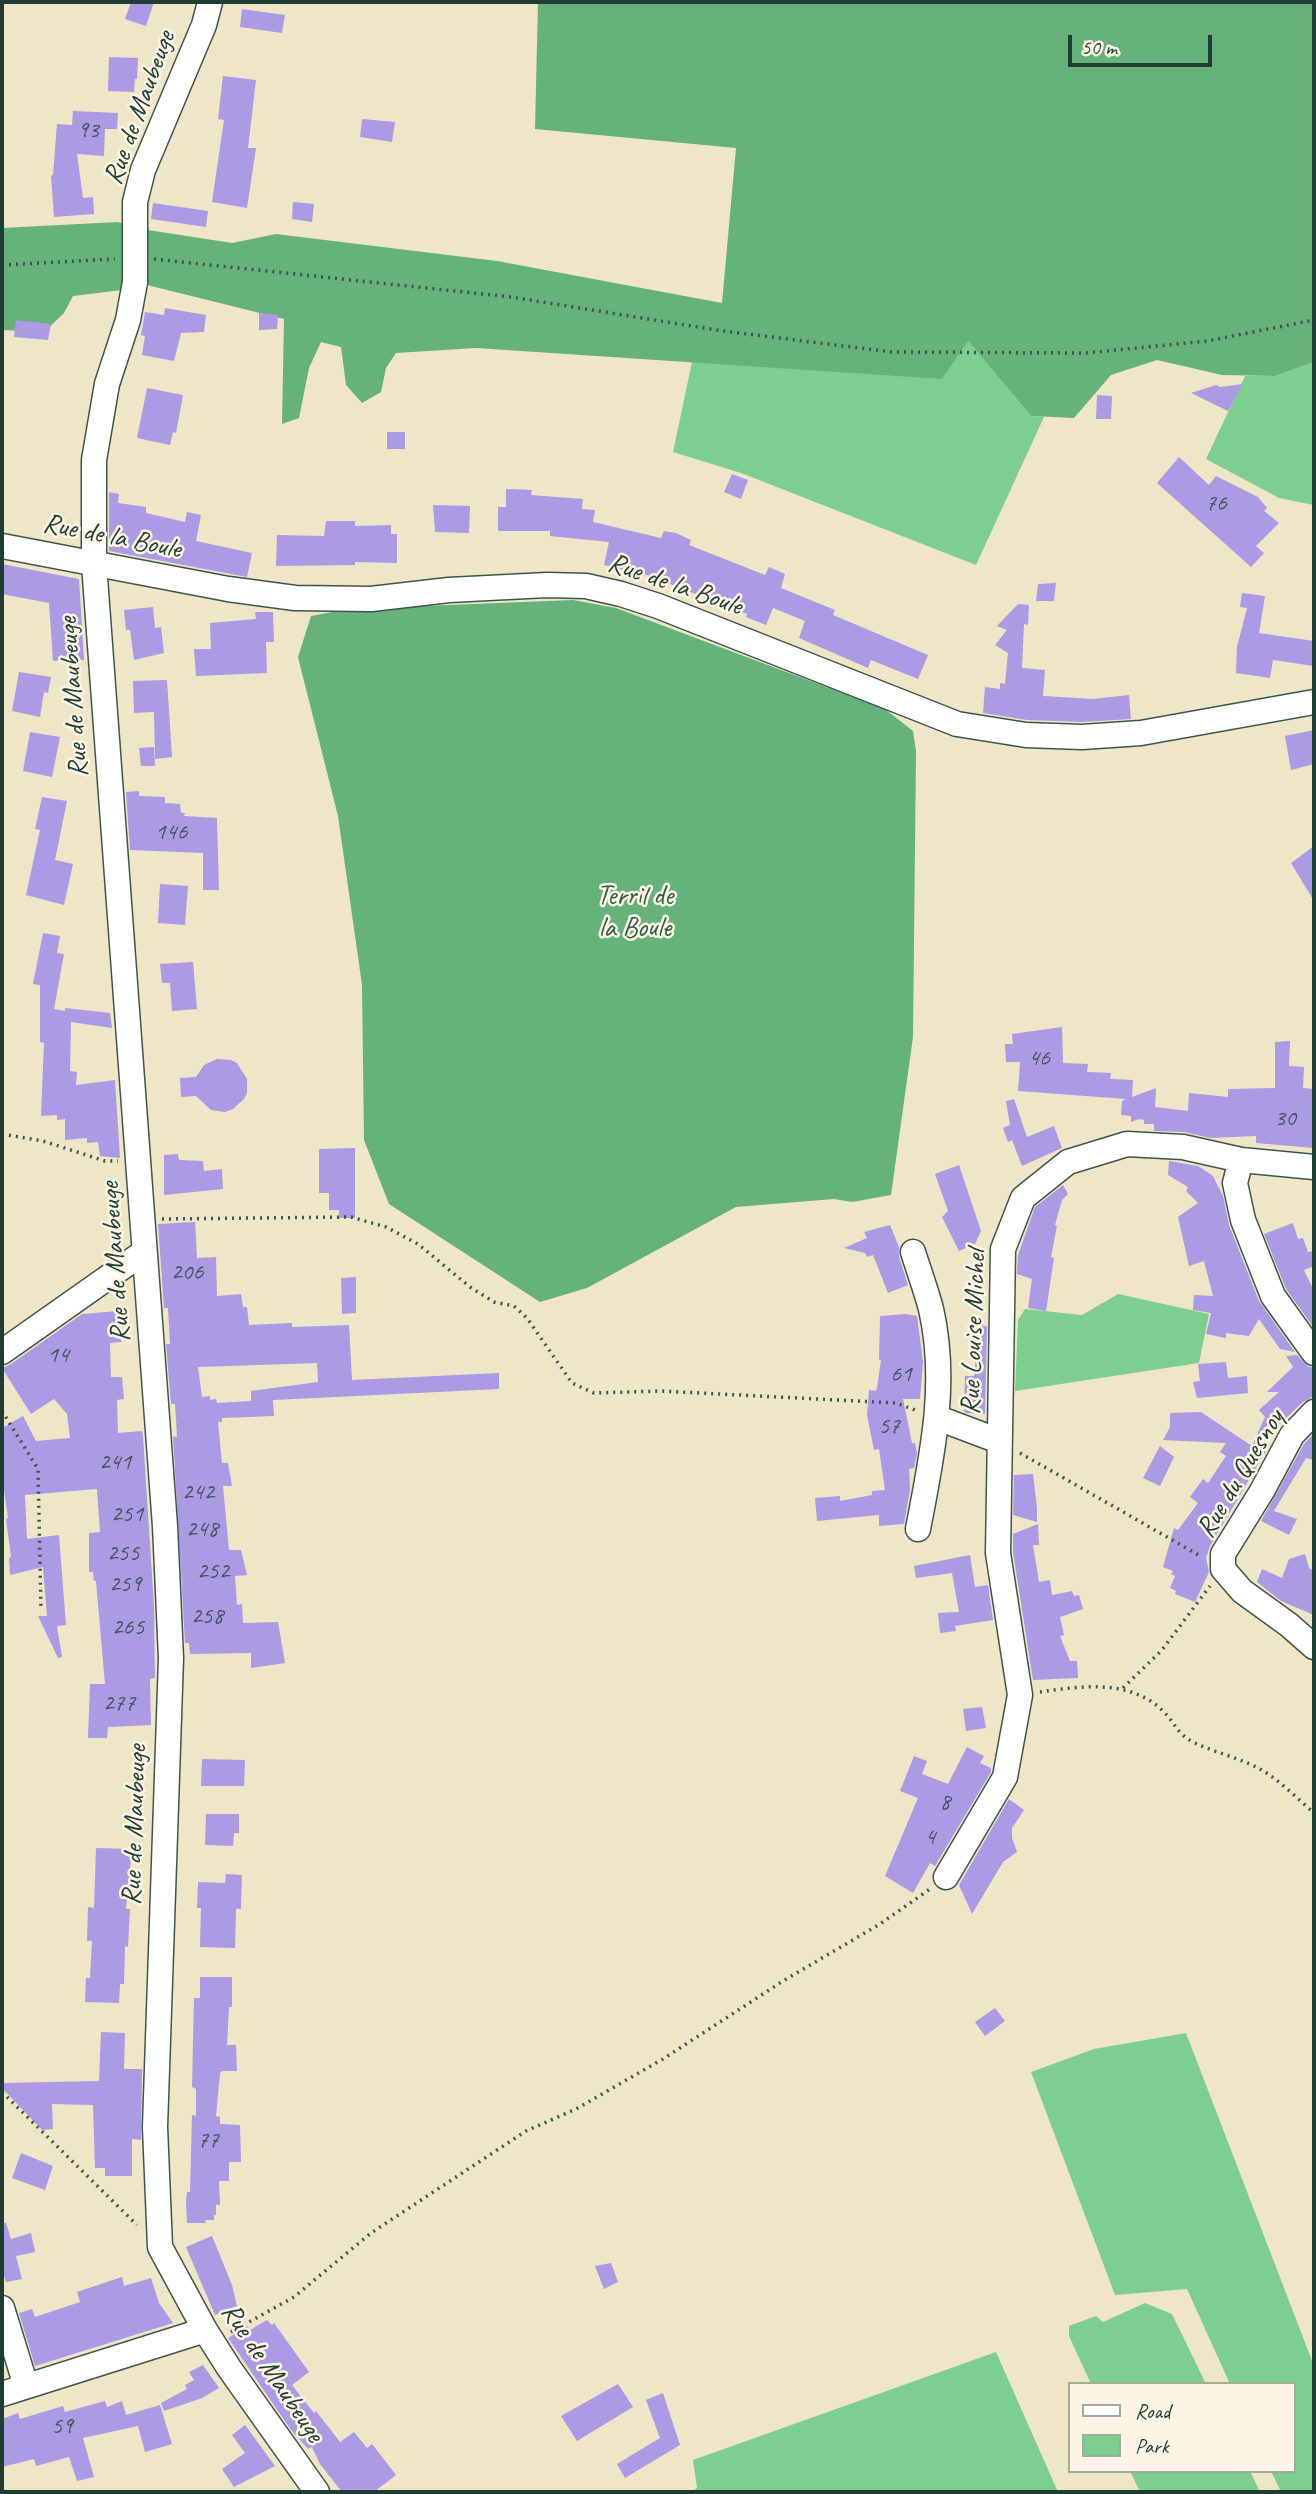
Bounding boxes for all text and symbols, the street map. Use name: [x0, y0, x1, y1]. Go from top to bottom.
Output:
scale bar: [1071, 21, 1214, 65]
street label: Rue de Maubeuge: [97, 27, 183, 189]
text: 50 m: [1081, 34, 1117, 60]
house number: 93: [77, 117, 99, 145]
house number: 76: [1205, 490, 1227, 518]
street label: Rue de la Boule: [40, 507, 184, 567]
street label: Rue de la Boule: [603, 546, 747, 624]
street label: Rue de Maubeuge: [52, 616, 96, 778]
house number: 146: [155, 819, 187, 847]
park label: Terril de la Boule: [597, 880, 673, 946]
house number: 46: [1028, 1045, 1050, 1073]
house number: 30: [1274, 1105, 1296, 1133]
street label: Rue de Maubeuge: [94, 1181, 138, 1343]
street label: Rue Louise Michel: [954, 1249, 994, 1415]
house number: 206: [171, 1259, 203, 1287]
house number: 14: [47, 1342, 69, 1370]
house number: 61: [890, 1361, 912, 1389]
street label: Rue du Quesnoy: [1190, 1404, 1292, 1544]
house number: 57: [878, 1413, 900, 1441]
house number: 241: [99, 1449, 131, 1477]
house number: 242: [182, 1479, 214, 1507]
house number: 251: [111, 1501, 143, 1529]
house number: 248: [186, 1516, 218, 1544]
house number: 255: [107, 1540, 139, 1568]
house number: 252: [197, 1558, 229, 1586]
house number: 259: [109, 1571, 141, 1599]
house number: 258: [191, 1603, 223, 1631]
house number: 265: [112, 1614, 144, 1642]
house number: 277: [103, 1690, 135, 1718]
street label: Rue de Maubeuge: [115, 1744, 155, 1906]
house number: 8: [940, 1789, 950, 1817]
house number: 4: [925, 1824, 935, 1852]
house number: 77: [197, 2127, 219, 2155]
street label: Rue de Maubeuge: [213, 2297, 331, 2449]
legend: [1068, 2382, 1295, 2473]
text: Road: [1135, 2398, 1170, 2424]
house number: 59: [51, 2413, 73, 2441]
text: Park: [1135, 2433, 1168, 2459]

